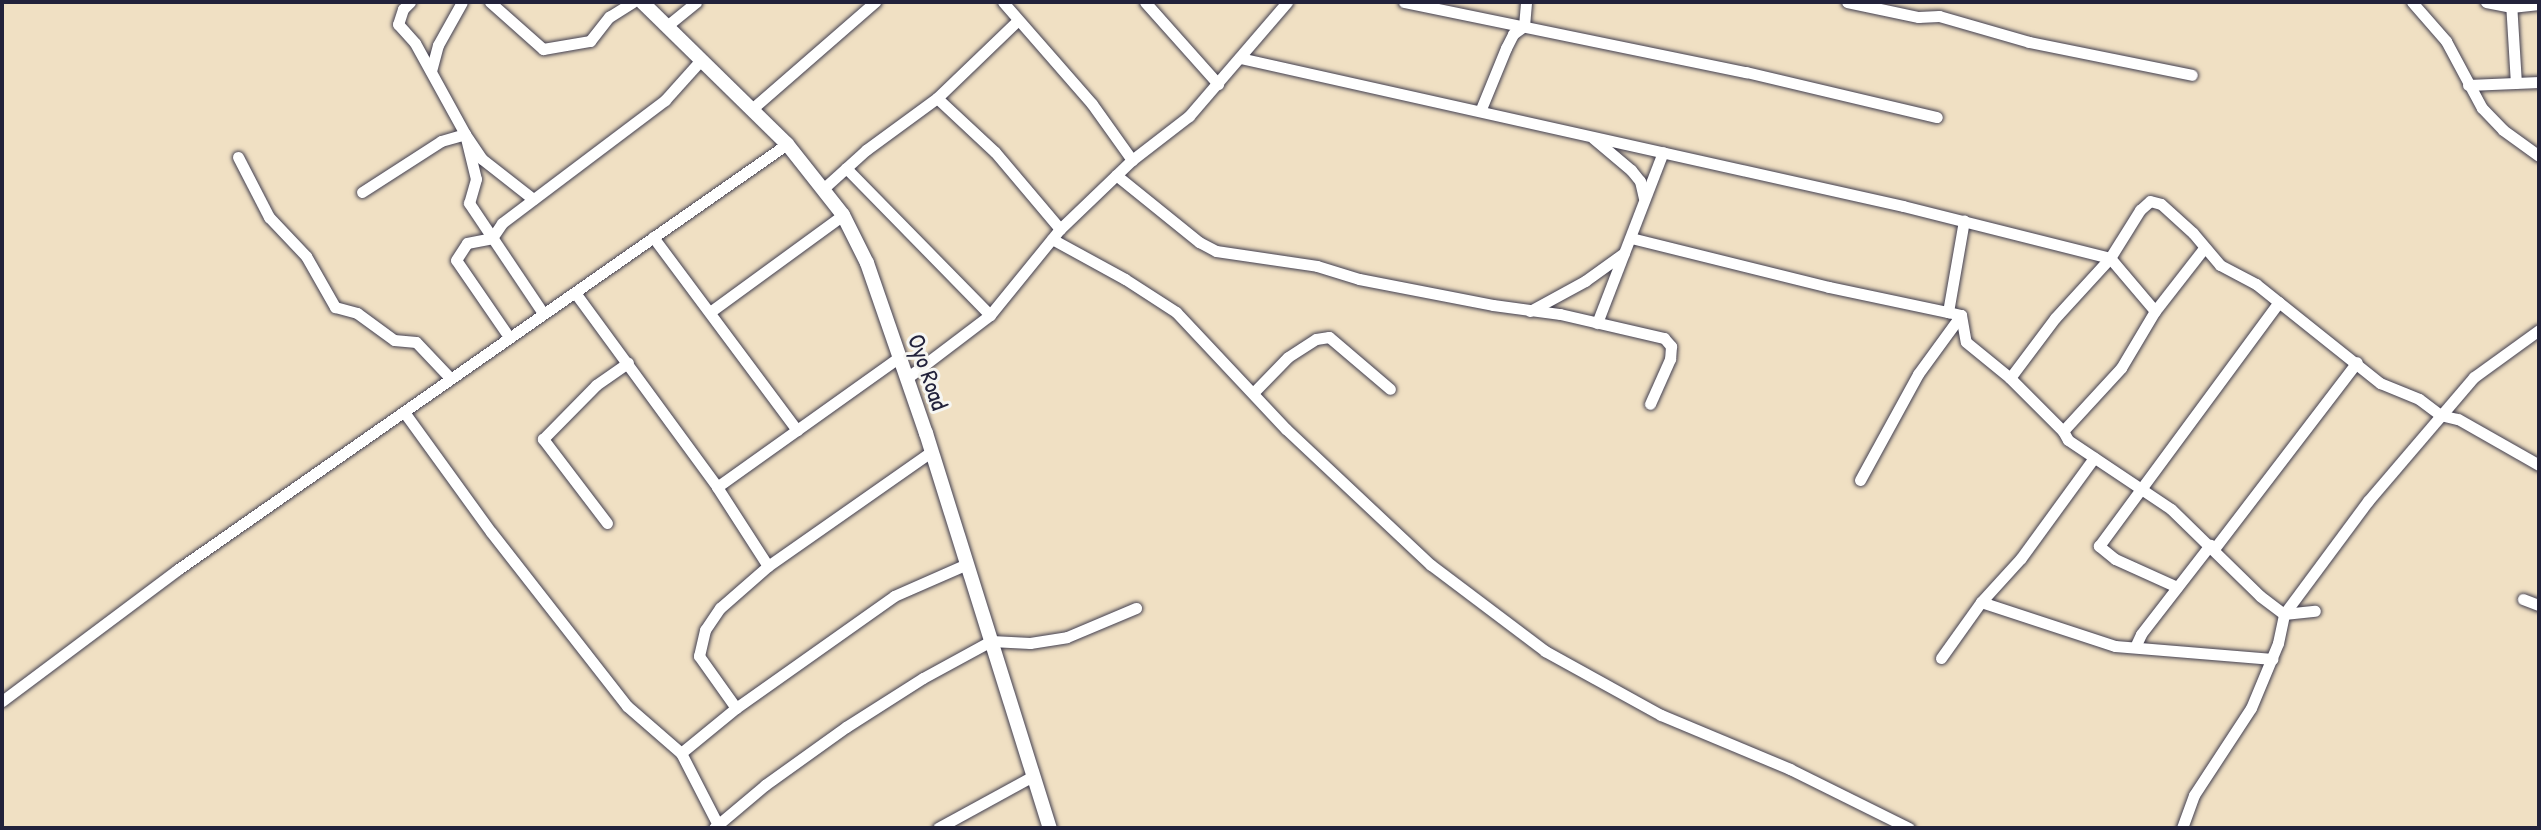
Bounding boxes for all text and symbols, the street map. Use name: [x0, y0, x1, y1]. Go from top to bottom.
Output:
street label: Oyo Road: [902, 330, 954, 414]

